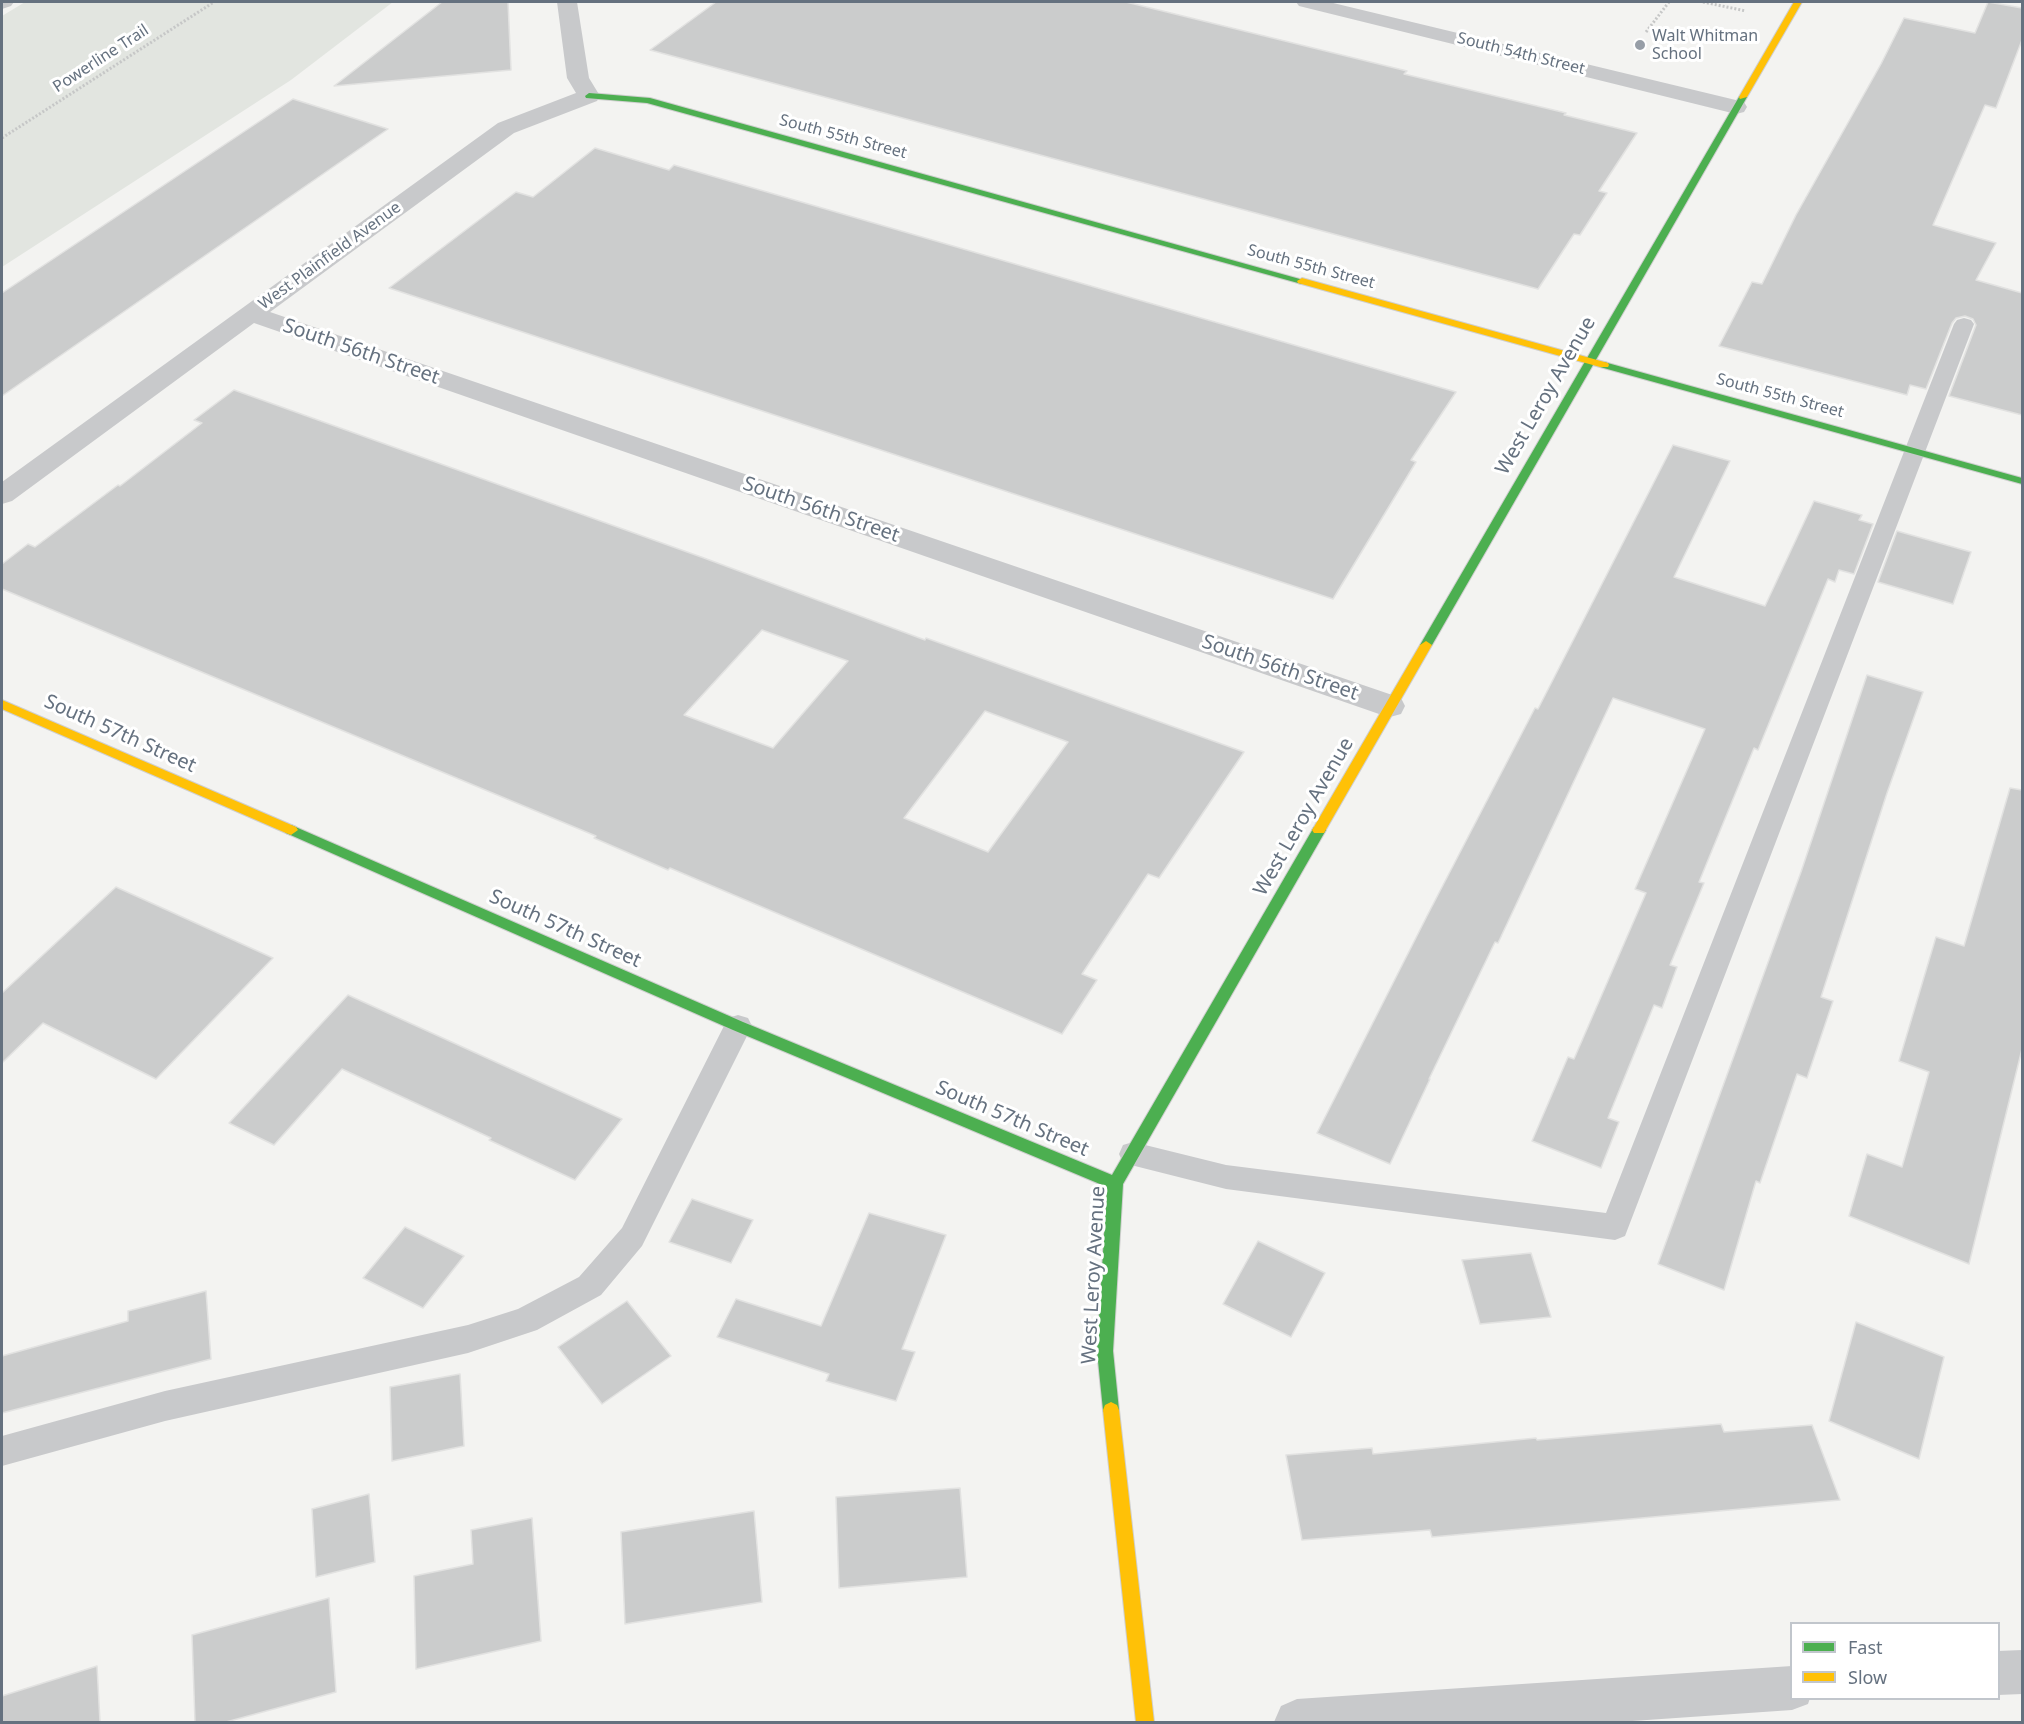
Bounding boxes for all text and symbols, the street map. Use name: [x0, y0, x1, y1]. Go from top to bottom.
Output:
street label: Powerline Trail: [50, 21, 152, 97]
place label: Walt Whitman School: [1652, 26, 1758, 64]
street label: South 54th Street: [1455, 29, 1587, 79]
marker: Walt Whitman School: [1633, 38, 1647, 52]
street label: South 55th Street: [777, 111, 909, 163]
street label: West Plainfield Avenue: [255, 198, 405, 314]
street label: South 55th Street: [1245, 241, 1377, 293]
street label: West Leroy Avenue: [1491, 313, 1601, 479]
street label: South 56th Street: [280, 314, 442, 390]
street label: South 55th Street: [1714, 370, 1846, 422]
street label: South 56th Street: [740, 472, 902, 548]
street label: South 56th Street: [1199, 630, 1361, 706]
street label: South 57th Street: [40, 690, 200, 778]
street label: West Leroy Avenue: [1249, 734, 1359, 900]
street label: South 57th Street: [485, 885, 645, 973]
street label: South 57th Street: [932, 1076, 1092, 1162]
street label: West Leroy Avenue: [1077, 1185, 1111, 1365]
legend: [1790, 1622, 2000, 1700]
text: Fast: [1848, 1635, 1883, 1659]
text: Slow: [1848, 1665, 1887, 1689]

